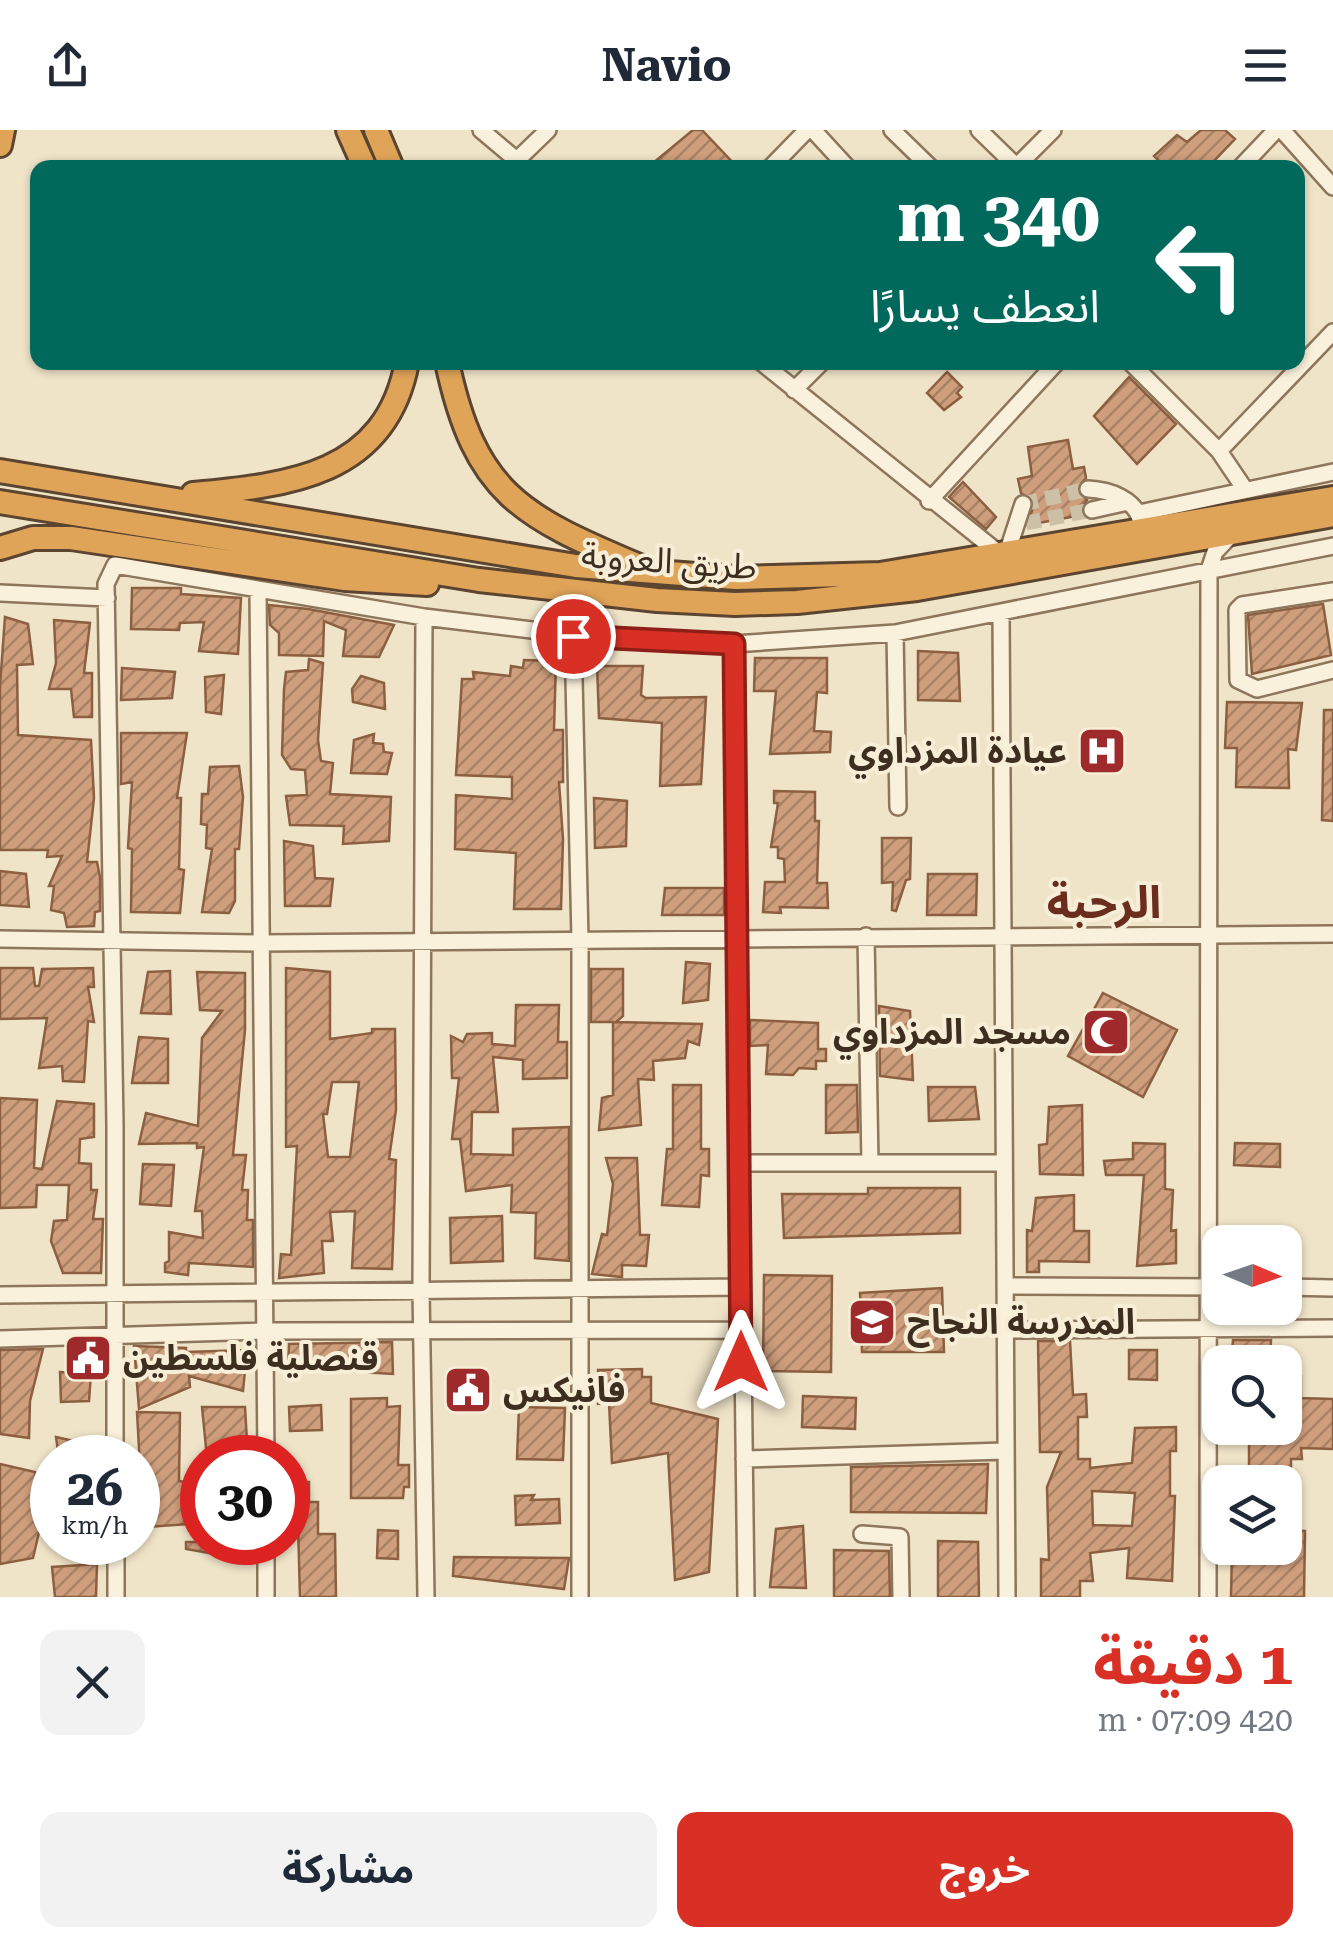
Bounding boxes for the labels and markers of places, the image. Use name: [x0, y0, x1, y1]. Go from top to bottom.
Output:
pin: [531, 594, 616, 679]
hospital icon: عيادة المزداوي: [1076, 725, 1128, 777]
place label: عيادة المزداوي: [848, 731, 1067, 779]
mosque icon: مسجد المزداوي: [1080, 1006, 1132, 1058]
place label: مسجد المزداوي: [833, 1012, 1071, 1060]
school or university icon: المدرسة النجاح: [846, 1296, 898, 1348]
place label: المدرسة النجاح: [907, 1302, 1135, 1348]
public building icon: قنصلية فلسطين: [62, 1332, 114, 1384]
place label: قنصلية فلسطين: [123, 1338, 378, 1379]
public building icon: فانيكس: [442, 1364, 494, 1416]
place label: فانيكس: [503, 1370, 625, 1411]

